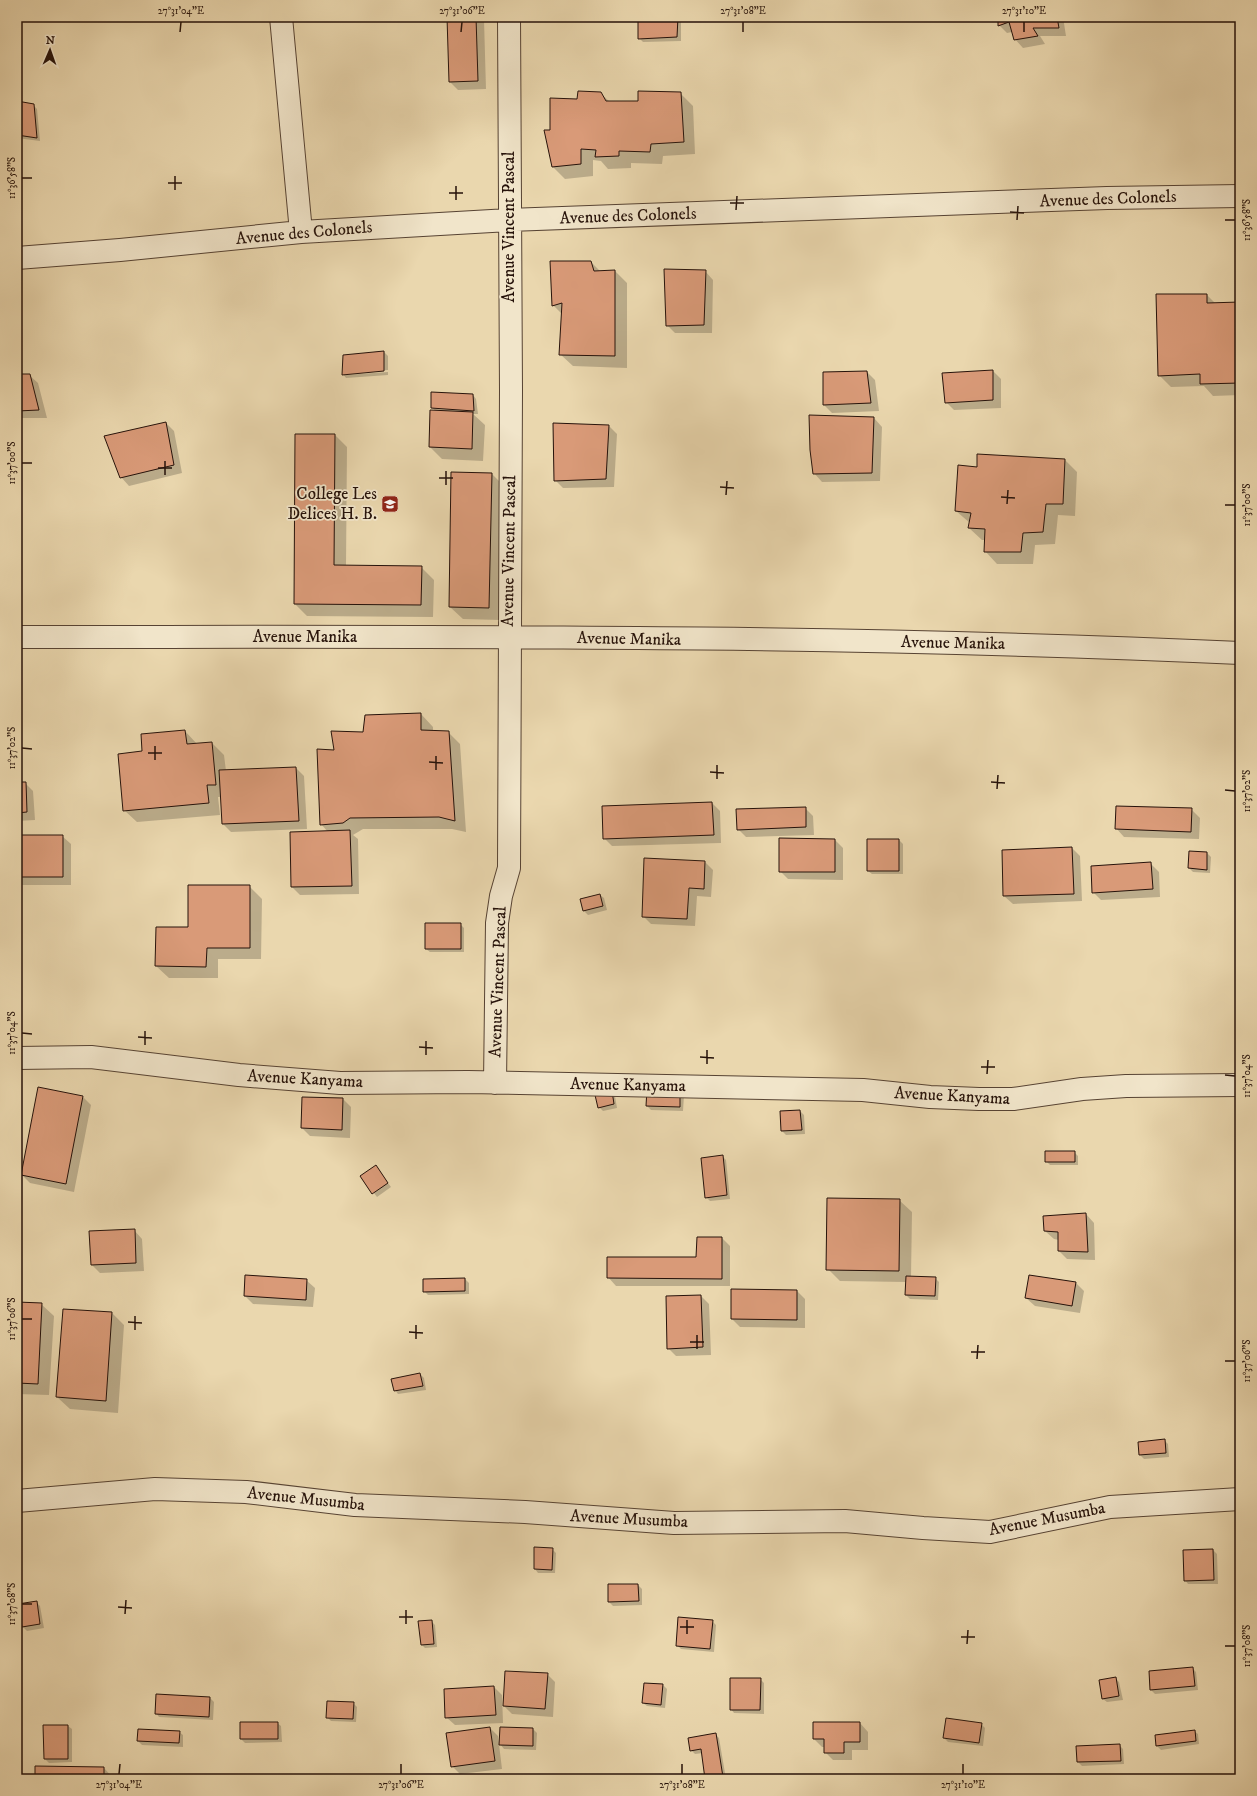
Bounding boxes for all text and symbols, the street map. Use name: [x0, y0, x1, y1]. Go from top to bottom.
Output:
text: 27°31'04"E: [158, 5, 204, 17]
text: 27°31'06"E: [439, 5, 485, 17]
text: 27°31'08"E: [720, 5, 766, 17]
text: 27°31'10"E: [1002, 5, 1046, 17]
north arrow: [30, 30, 70, 70]
text: N: [46, 34, 55, 48]
street label: Avenue Vincent Pascal: [498, 151, 520, 303]
text: 11°36'58"S: [6, 157, 18, 199]
street label: Avenue des Colonels: [1039, 186, 1177, 212]
text: 11°36'58"S: [1241, 199, 1253, 241]
street label: Avenue des Colonels: [559, 203, 697, 229]
street label: Avenue des Colonels: [235, 216, 373, 250]
text: 11°37'00"S: [6, 441, 18, 485]
street label: Avenue Vincent Pascal: [497, 475, 521, 627]
place label: College Les Delices H. B.: [287, 483, 377, 525]
text: 11°37'00"S: [1241, 483, 1253, 527]
school or university icon: College Les Delices H. B.: [380, 494, 400, 514]
street label: Avenue Manika: [253, 626, 358, 648]
street label: Avenue Manika: [577, 627, 682, 651]
street label: Avenue Manika: [901, 631, 1006, 655]
text: 11°37'02"S: [6, 727, 18, 769]
text: 11°37'02"S: [1241, 770, 1253, 812]
street label: Avenue Vincent Pascal: [484, 906, 512, 1058]
text: 11°37'04"S: [6, 1011, 18, 1055]
text: 11°37'04"S: [1241, 1054, 1253, 1098]
street label: Avenue Kanyama: [247, 1065, 364, 1093]
street label: Avenue Kanyama: [570, 1073, 687, 1097]
street label: Avenue Kanyama: [894, 1082, 1011, 1110]
text: 11°37'06"S: [6, 1298, 18, 1340]
text: 11°37'06"S: [1241, 1340, 1253, 1382]
street label: Avenue Musumba: [246, 1482, 367, 1516]
street label: Avenue Musumba: [987, 1497, 1108, 1541]
street label: Avenue Musumba: [570, 1505, 689, 1533]
text: 11°37'08"S: [6, 1583, 18, 1625]
text: 11°37'08"S: [1241, 1625, 1253, 1667]
text: 27°31'04"E: [96, 1779, 142, 1791]
text: 27°31'06"E: [378, 1779, 424, 1791]
text: 27°31'08"E: [659, 1779, 705, 1791]
text: 27°31'10"E: [941, 1779, 985, 1791]

